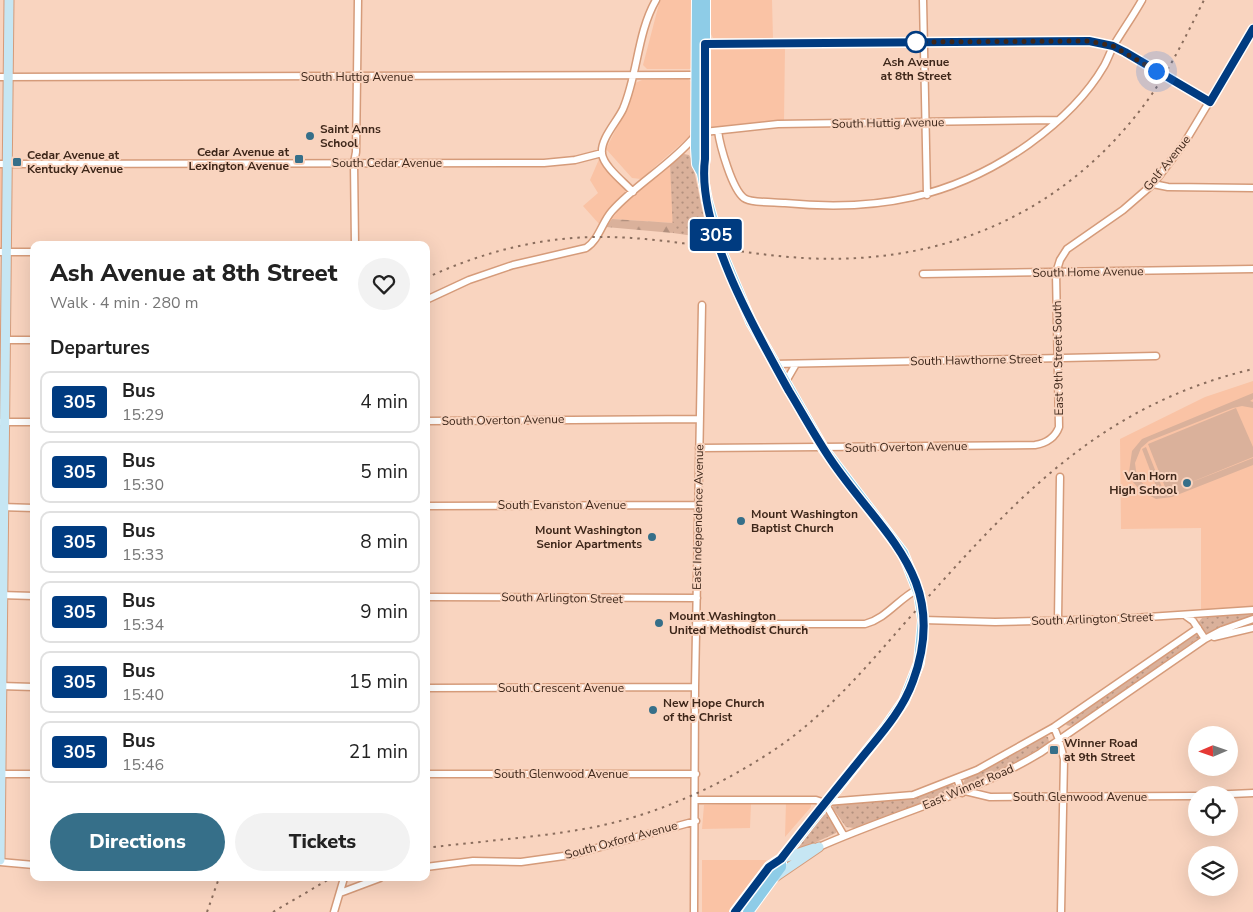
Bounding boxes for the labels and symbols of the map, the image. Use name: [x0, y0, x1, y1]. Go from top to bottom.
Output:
marker: Ash Avenue at 8th Street: [905, 31, 927, 53]
place label: Ash Avenue at 8th Street: [881, 54, 952, 84]
your location: [1144, 59, 1169, 84]
street label: South Huttig Avenue: [301, 69, 413, 85]
street label: South Huttig Avenue: [832, 114, 944, 132]
place label: Saint Anns School: [320, 121, 381, 151]
marker: Saint Anns School: [304, 130, 316, 142]
street label: Golf Avenue: [1140, 132, 1194, 194]
place label: Cedar Avenue at Lexington Avenue: [188, 144, 289, 174]
place label: Cedar Avenue at Kentucky Avenue: [27, 147, 124, 177]
marker: Cedar Avenue at Lexington Avenue: [293, 153, 305, 165]
street label: South Cedar Avenue: [332, 155, 442, 171]
marker: Cedar Avenue at Kentucky Avenue: [11, 156, 23, 168]
line badge: 305: [687, 219, 745, 251]
street label: South Home Avenue: [1032, 263, 1144, 281]
street label: East 9th Street South: [1049, 300, 1067, 416]
street label: South Hawthorne Street: [910, 351, 1043, 369]
street label: South Overton Avenue: [442, 411, 564, 429]
street label: South Overton Avenue: [845, 438, 967, 456]
street label: East Independence Avenue: [689, 444, 707, 590]
place label: Van Horn High School: [1109, 468, 1177, 498]
marker: Van Horn High School: [1181, 477, 1193, 489]
street label: South Evanston Avenue: [498, 497, 626, 513]
place label: Mount Washington Baptist Church: [751, 506, 858, 536]
marker: Mount Washington Baptist Church: [735, 515, 747, 527]
place label: Mount Washington Senior Apartments: [535, 522, 642, 552]
marker: Mount Washington Senior Apartments: [646, 531, 658, 543]
street label: South Arlington Street: [501, 589, 624, 607]
place label: Mount Washington United Methodist Church: [669, 608, 808, 638]
street label: South Arlington Street: [1031, 609, 1154, 629]
marker: Mount Washington United Methodist Church: [653, 617, 665, 629]
street label: South Crescent Avenue: [498, 680, 624, 696]
place label: New Hope Church of the Christ: [663, 695, 764, 725]
marker: New Hope Church of the Christ: [647, 704, 659, 716]
north arrow: [1188, 726, 1238, 776]
place label: Winner Road at 9th Street: [1064, 735, 1138, 765]
marker: Winner Road at 9th Street: [1048, 744, 1060, 756]
street label: East Winner Road: [920, 761, 1016, 813]
street label: South Glenwood Avenue: [494, 766, 628, 782]
street label: South Glenwood Avenue: [1013, 789, 1147, 805]
street label: South Oxford Avenue: [563, 817, 679, 863]

